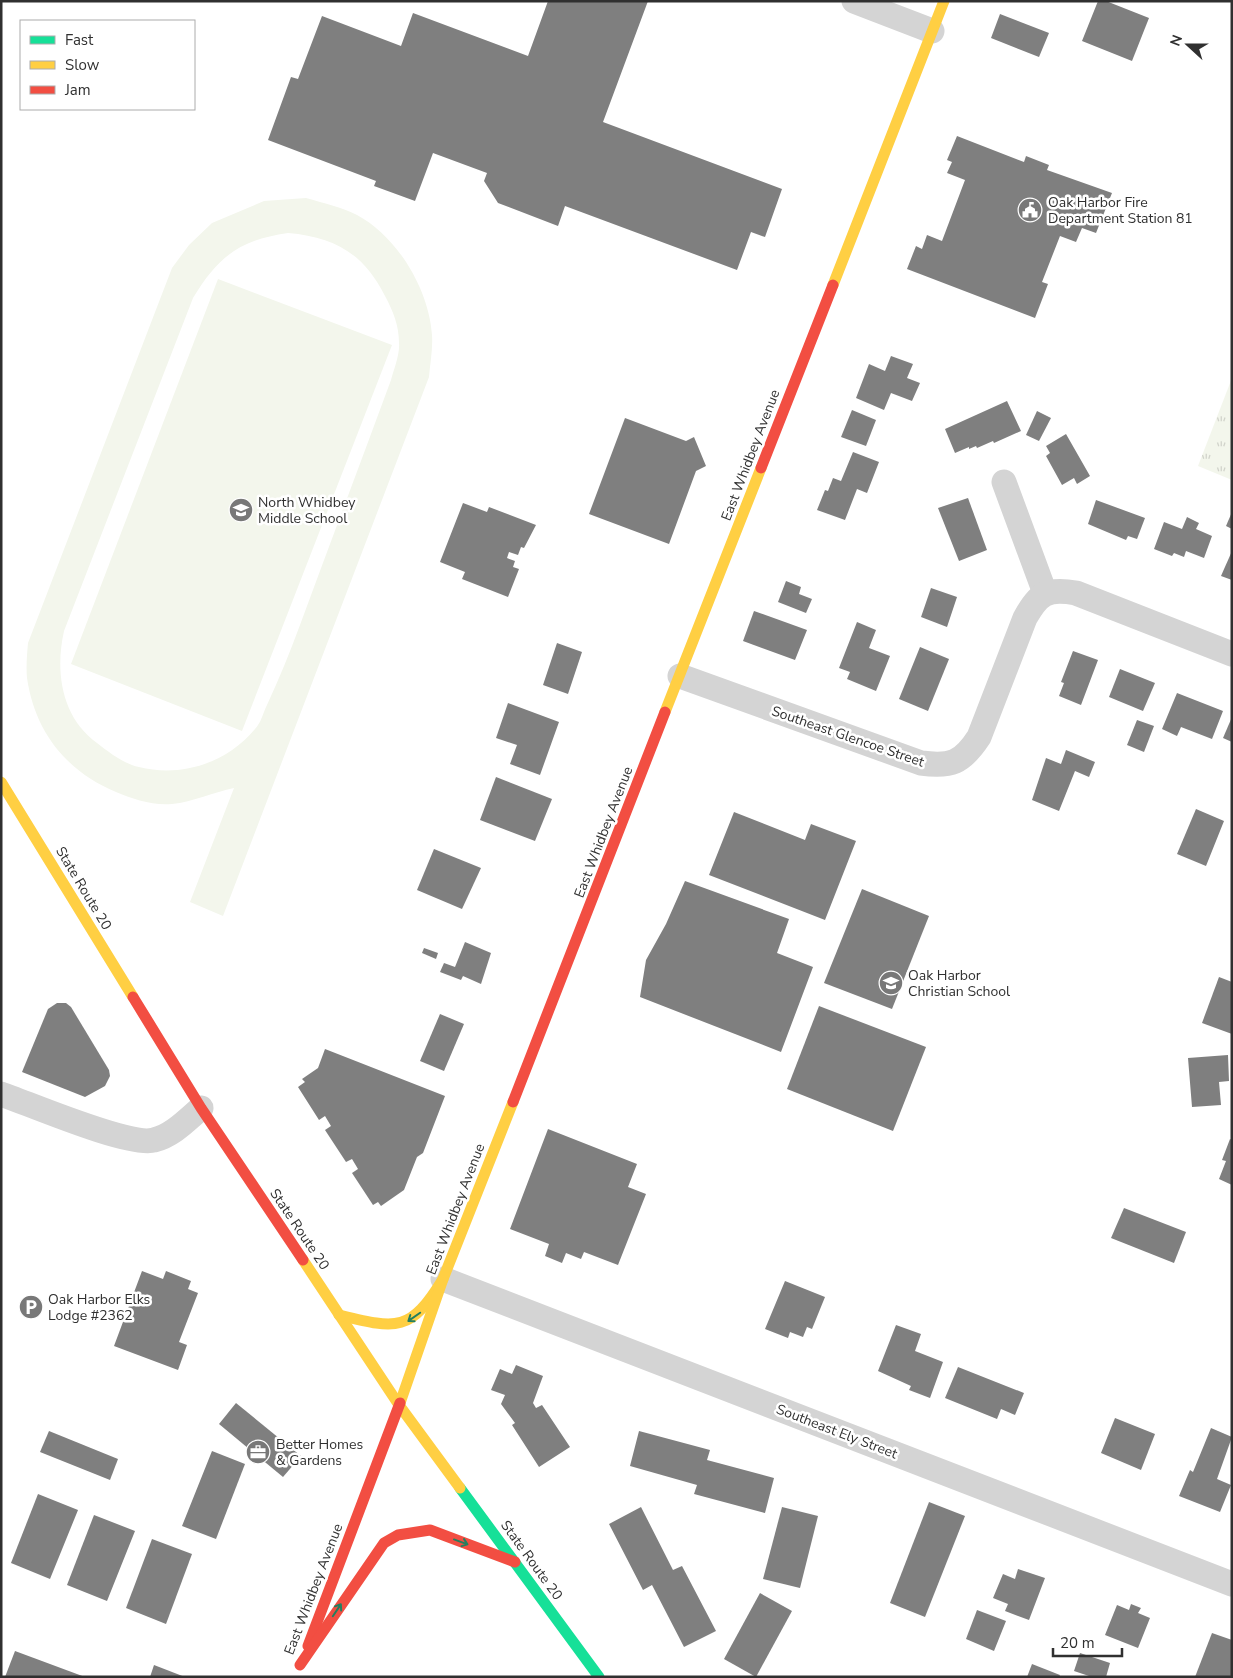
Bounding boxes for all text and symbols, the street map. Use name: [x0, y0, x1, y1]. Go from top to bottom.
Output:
legend: [20, 20, 195, 110]
north arrow: [1163, 20, 1213, 70]
text: Fast: [65, 30, 94, 50]
text: N: [1166, 32, 1187, 49]
text: Slow: [65, 55, 100, 75]
text: Jam: [64, 80, 91, 100]
place label: Oak Harbor Fire Department Station 81: [1048, 193, 1193, 228]
public building icon: Oak Harbor Fire Department Station 81: [1017, 197, 1043, 223]
street label: East Whidbey Avenue: [717, 387, 784, 524]
place label: North Whidbey Middle School: [258, 493, 356, 528]
school or university icon: North Whidbey Middle School: [228, 497, 254, 523]
street label: Southeast Glencoe Street: [769, 701, 927, 772]
street label: East Whidbey Avenue: [570, 764, 637, 901]
street label: State Route 20: [51, 843, 116, 934]
place label: Oak Harbor Christian School: [908, 966, 1011, 1001]
school or university icon: Oak Harbor Christian School: [878, 970, 904, 996]
street label: East Whidbey Avenue: [422, 1141, 489, 1278]
street label: State Route 20: [265, 1185, 334, 1274]
place label: Oak Harbor Elks Lodge #2362: [48, 1290, 151, 1325]
parking icon: Oak Harbor Elks Lodge #2362: [18, 1294, 44, 1320]
one-way arrow: [407, 1311, 421, 1322]
street label: Southeast Ely Street: [774, 1400, 900, 1463]
place label: Better Homes & Gardens: [276, 1435, 363, 1470]
office icon: Better Homes & Gardens: [245, 1439, 271, 1465]
street label: State Route 20: [496, 1517, 567, 1604]
street label: East Whidbey Avenue: [280, 1521, 347, 1658]
one-way arrow: [452, 1538, 468, 1547]
one-way arrow: [333, 1603, 343, 1617]
scale bar: [1053, 1626, 1122, 1658]
text: 20 m: [1060, 1633, 1095, 1653]

